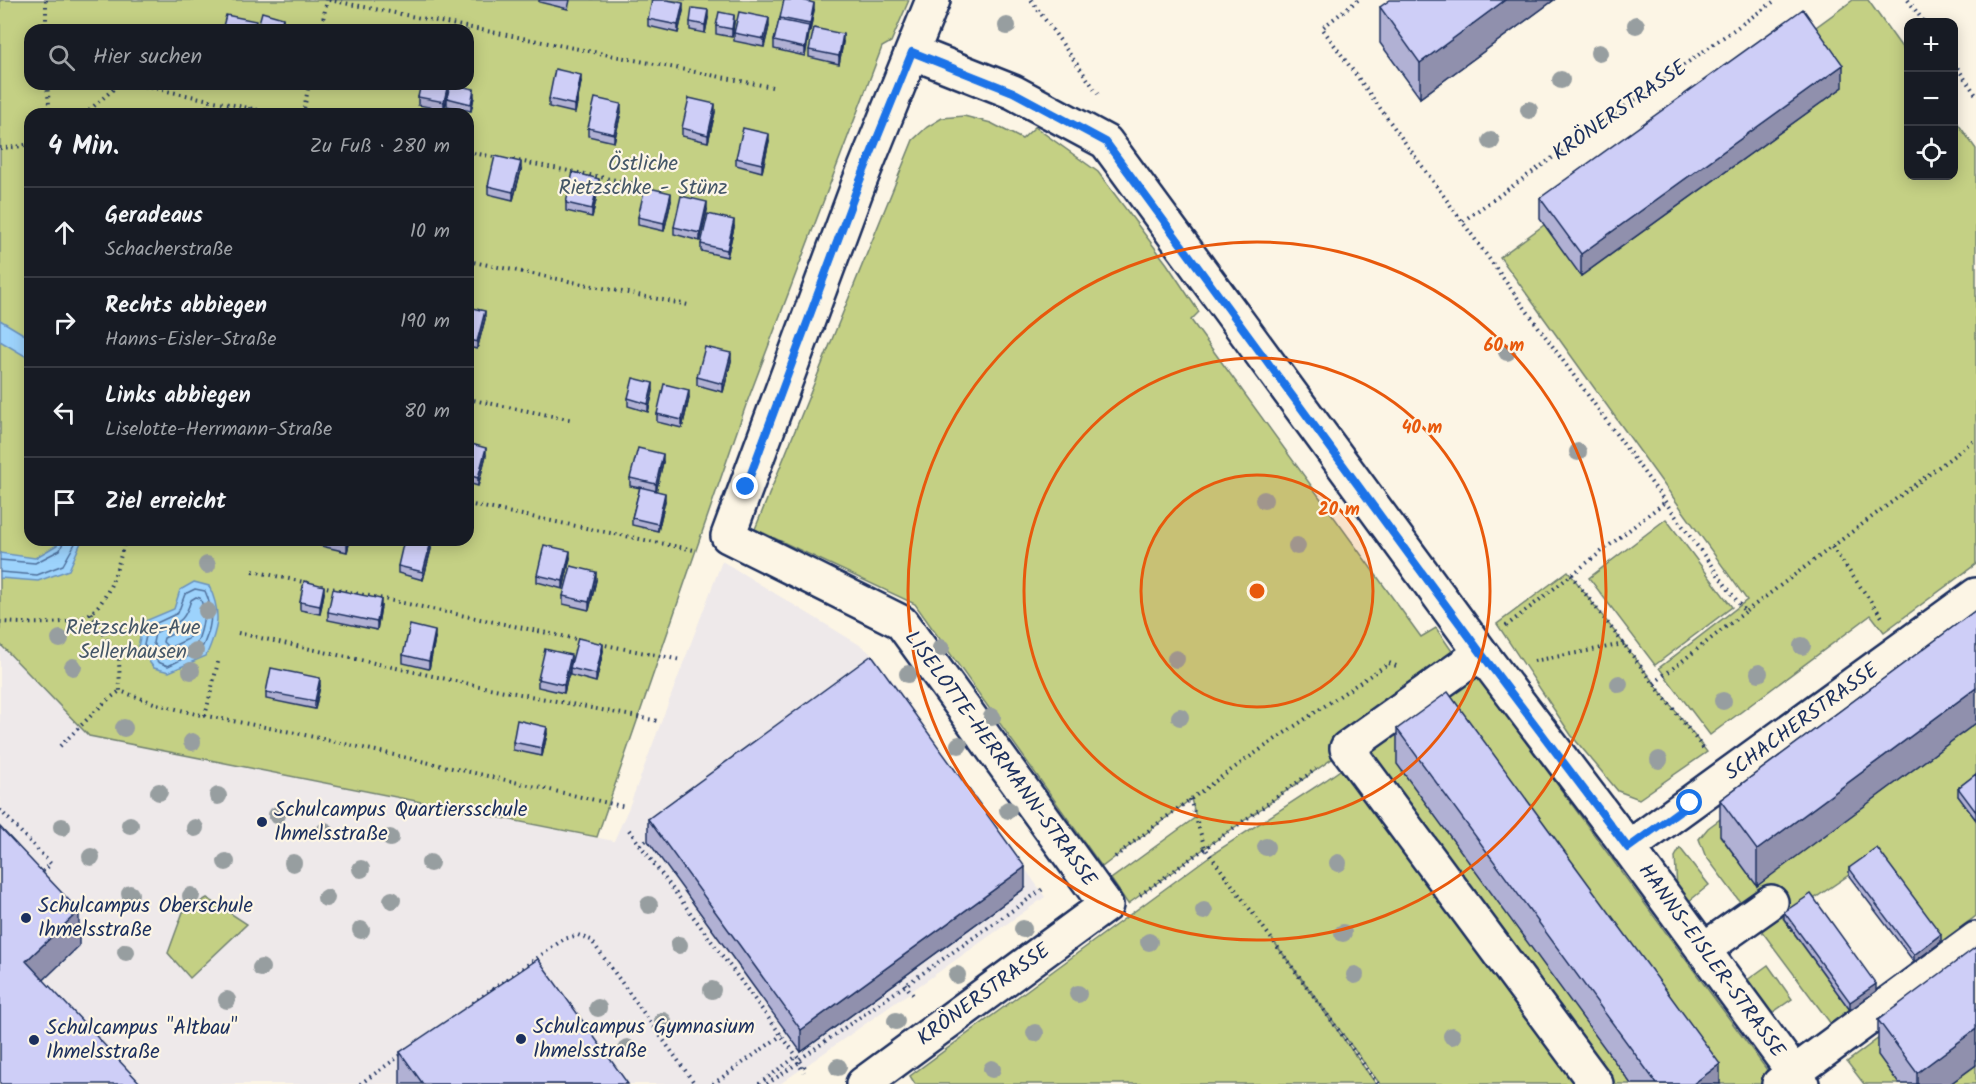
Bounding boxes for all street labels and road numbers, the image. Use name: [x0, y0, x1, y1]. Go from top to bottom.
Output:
street label: KRÖNERSTRASSE: [1546, 52, 1695, 170]
street label: LISELOTTE-HERRMANN-STRASSE: [895, 624, 1105, 895]
street label: SCHACHERSTRASSE: [1718, 654, 1887, 789]
street label: HANNS-EISLER-STRASSE: [1629, 857, 1793, 1066]
street label: KRÖNERSTRASSE: [910, 935, 1058, 1055]

